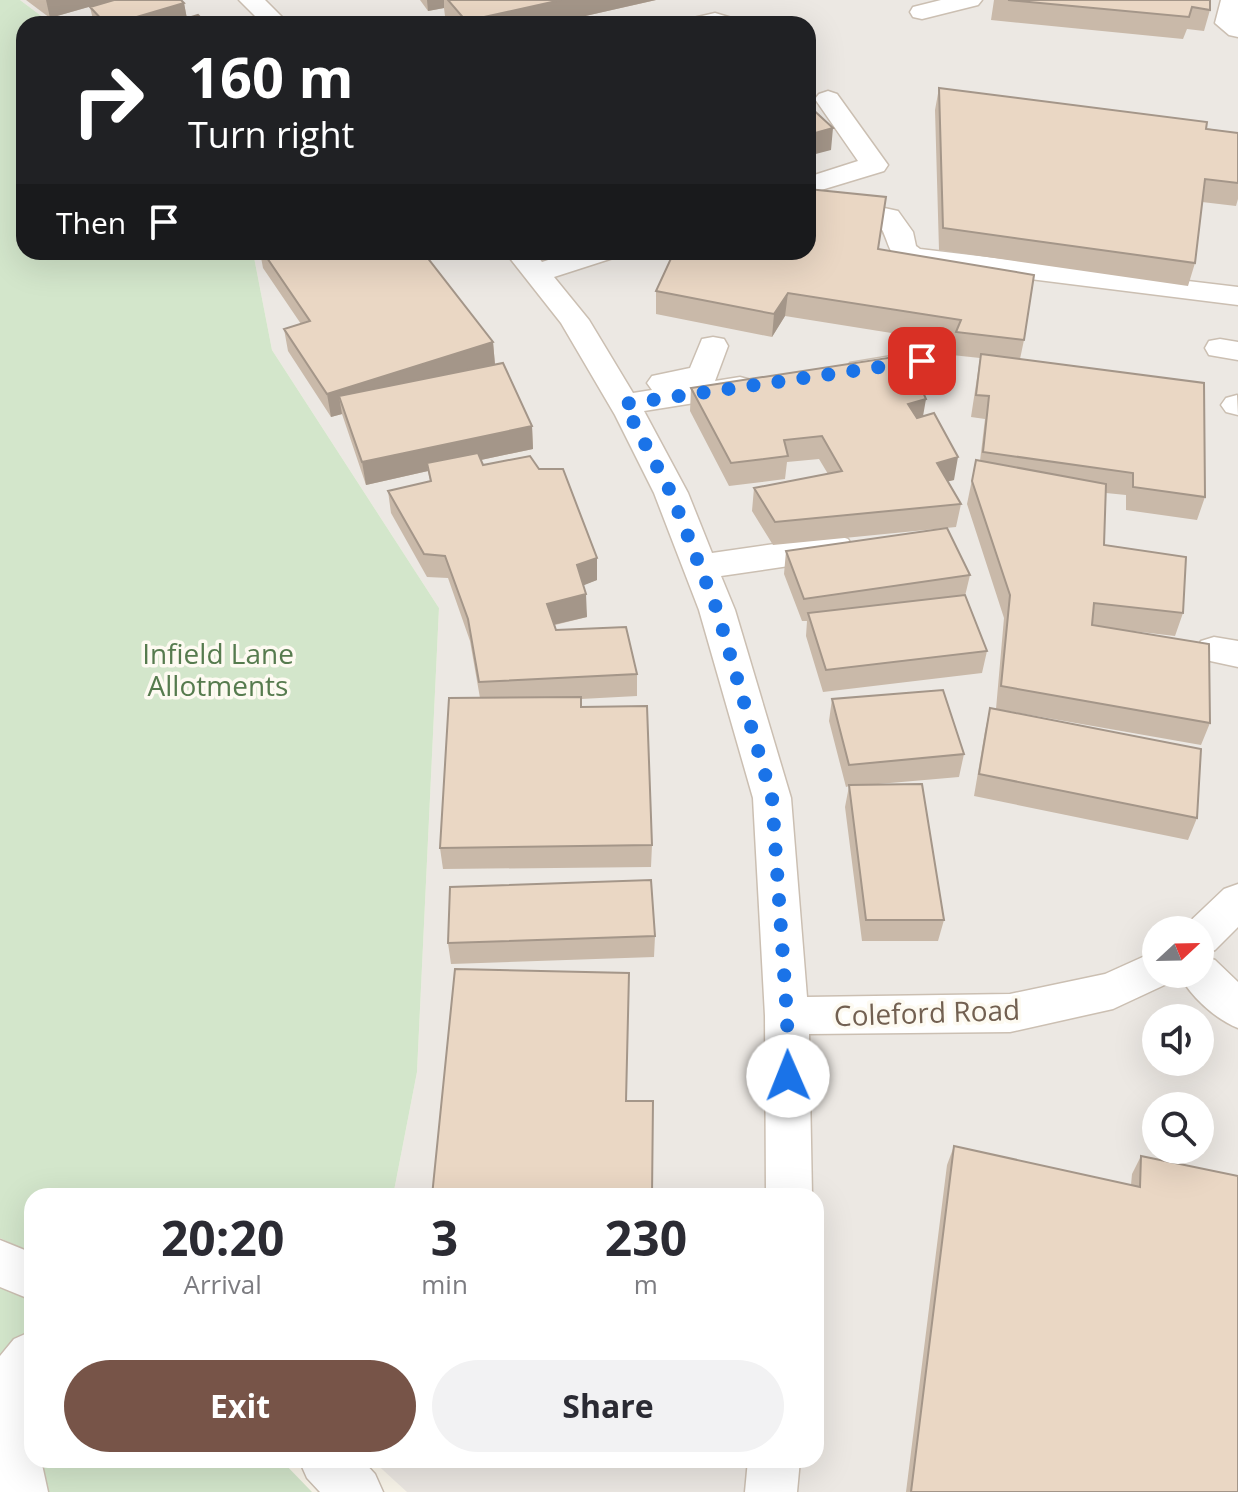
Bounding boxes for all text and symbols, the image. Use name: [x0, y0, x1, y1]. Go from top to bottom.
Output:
text: 160 m: [188, 38, 354, 114]
icon: right: [56, 48, 160, 152]
text: Turn right: [188, 110, 354, 159]
icon: arrive: [142, 200, 186, 244]
text: Then: [56, 202, 126, 243]
pin: [888, 327, 956, 395]
icon: arrive: [900, 339, 944, 383]
park label: Infield Lane Allotments: [142, 634, 294, 704]
north arrow: [1142, 916, 1214, 988]
map controls: [1142, 916, 1214, 1164]
street label: Coleford Road: [833, 990, 1021, 1034]
button: sound: [1142, 1004, 1214, 1076]
position arrow: [746, 1034, 830, 1118]
button: search: [1142, 1092, 1214, 1164]
text: 20:20: [161, 1205, 284, 1270]
text: 3: [431, 1205, 458, 1270]
text: 230: [605, 1205, 687, 1270]
text: Arrival: [183, 1266, 262, 1302]
text: min: [421, 1266, 468, 1302]
text: m: [634, 1266, 658, 1302]
button: Exit: [64, 1360, 416, 1452]
button: Share: [432, 1360, 784, 1452]

